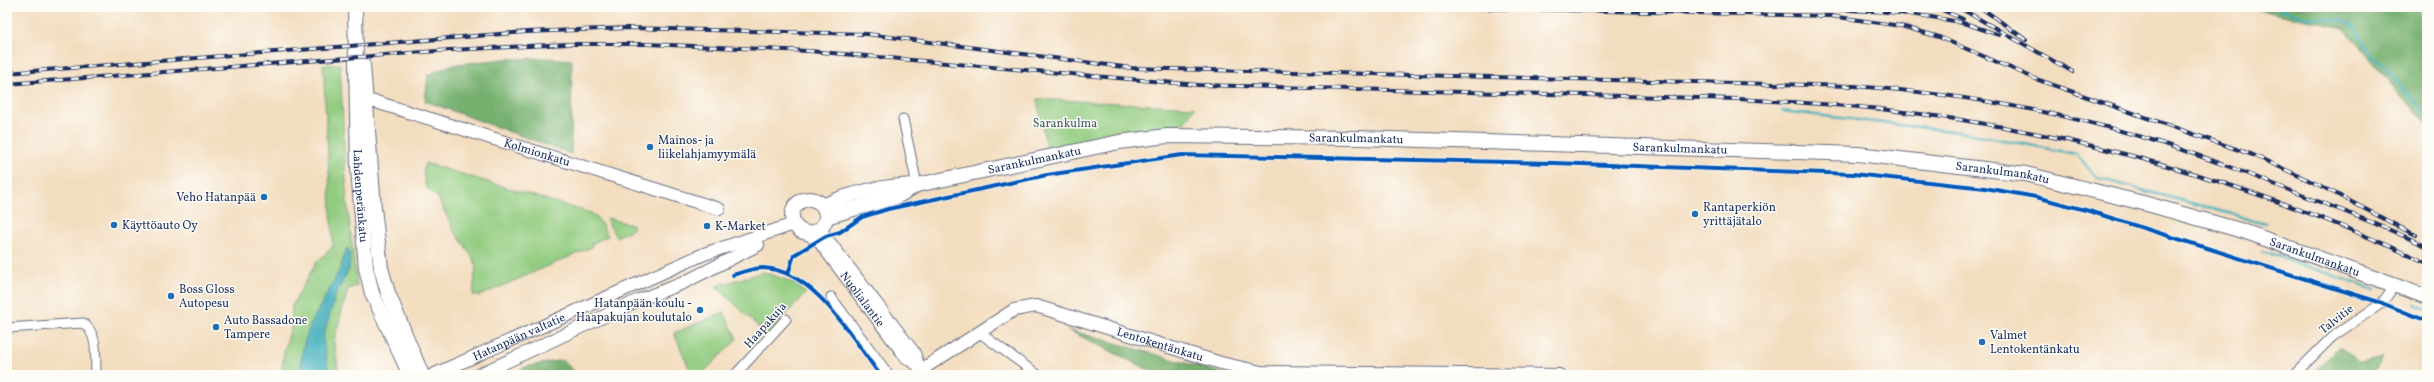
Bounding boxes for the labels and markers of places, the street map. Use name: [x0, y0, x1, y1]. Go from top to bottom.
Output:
place label: Mainos- ja liikelahjamyymälä: [658, 133, 756, 163]
marker: Mainos- ja liikelahjamyymälä: [645, 142, 655, 152]
place label: Veho Hatanpää: [176, 190, 256, 206]
marker: Veho Hatanpää: [259, 192, 269, 202]
place label: Rantaperkiön yrittäjätalo: [1703, 200, 1776, 230]
marker: Rantaperkiön yrittäjätalo: [1690, 209, 1700, 219]
place label: Käyttöauto Oy: [122, 218, 198, 234]
place label: K-Market: [715, 219, 766, 235]
marker: Käyttöauto Oy: [109, 220, 119, 230]
marker: K-Market: [702, 221, 712, 231]
place label: Boss Gloss Autopesu: [179, 282, 235, 312]
marker: Boss Gloss Autopesu: [166, 291, 176, 301]
place label: Hatanpään koulu - Haapakujan koulutalo: [576, 296, 692, 326]
marker: Hatanpään koulu - Haapakujan koulutalo: [695, 305, 705, 315]
place label: Auto Bassadone Tampere: [224, 313, 308, 343]
marker: Auto Bassadone Tampere: [211, 322, 221, 332]
place label: Valmet Lentokentänkatu: [1990, 328, 2080, 358]
marker: Valmet Lentokentänkatu: [1977, 337, 1987, 347]

